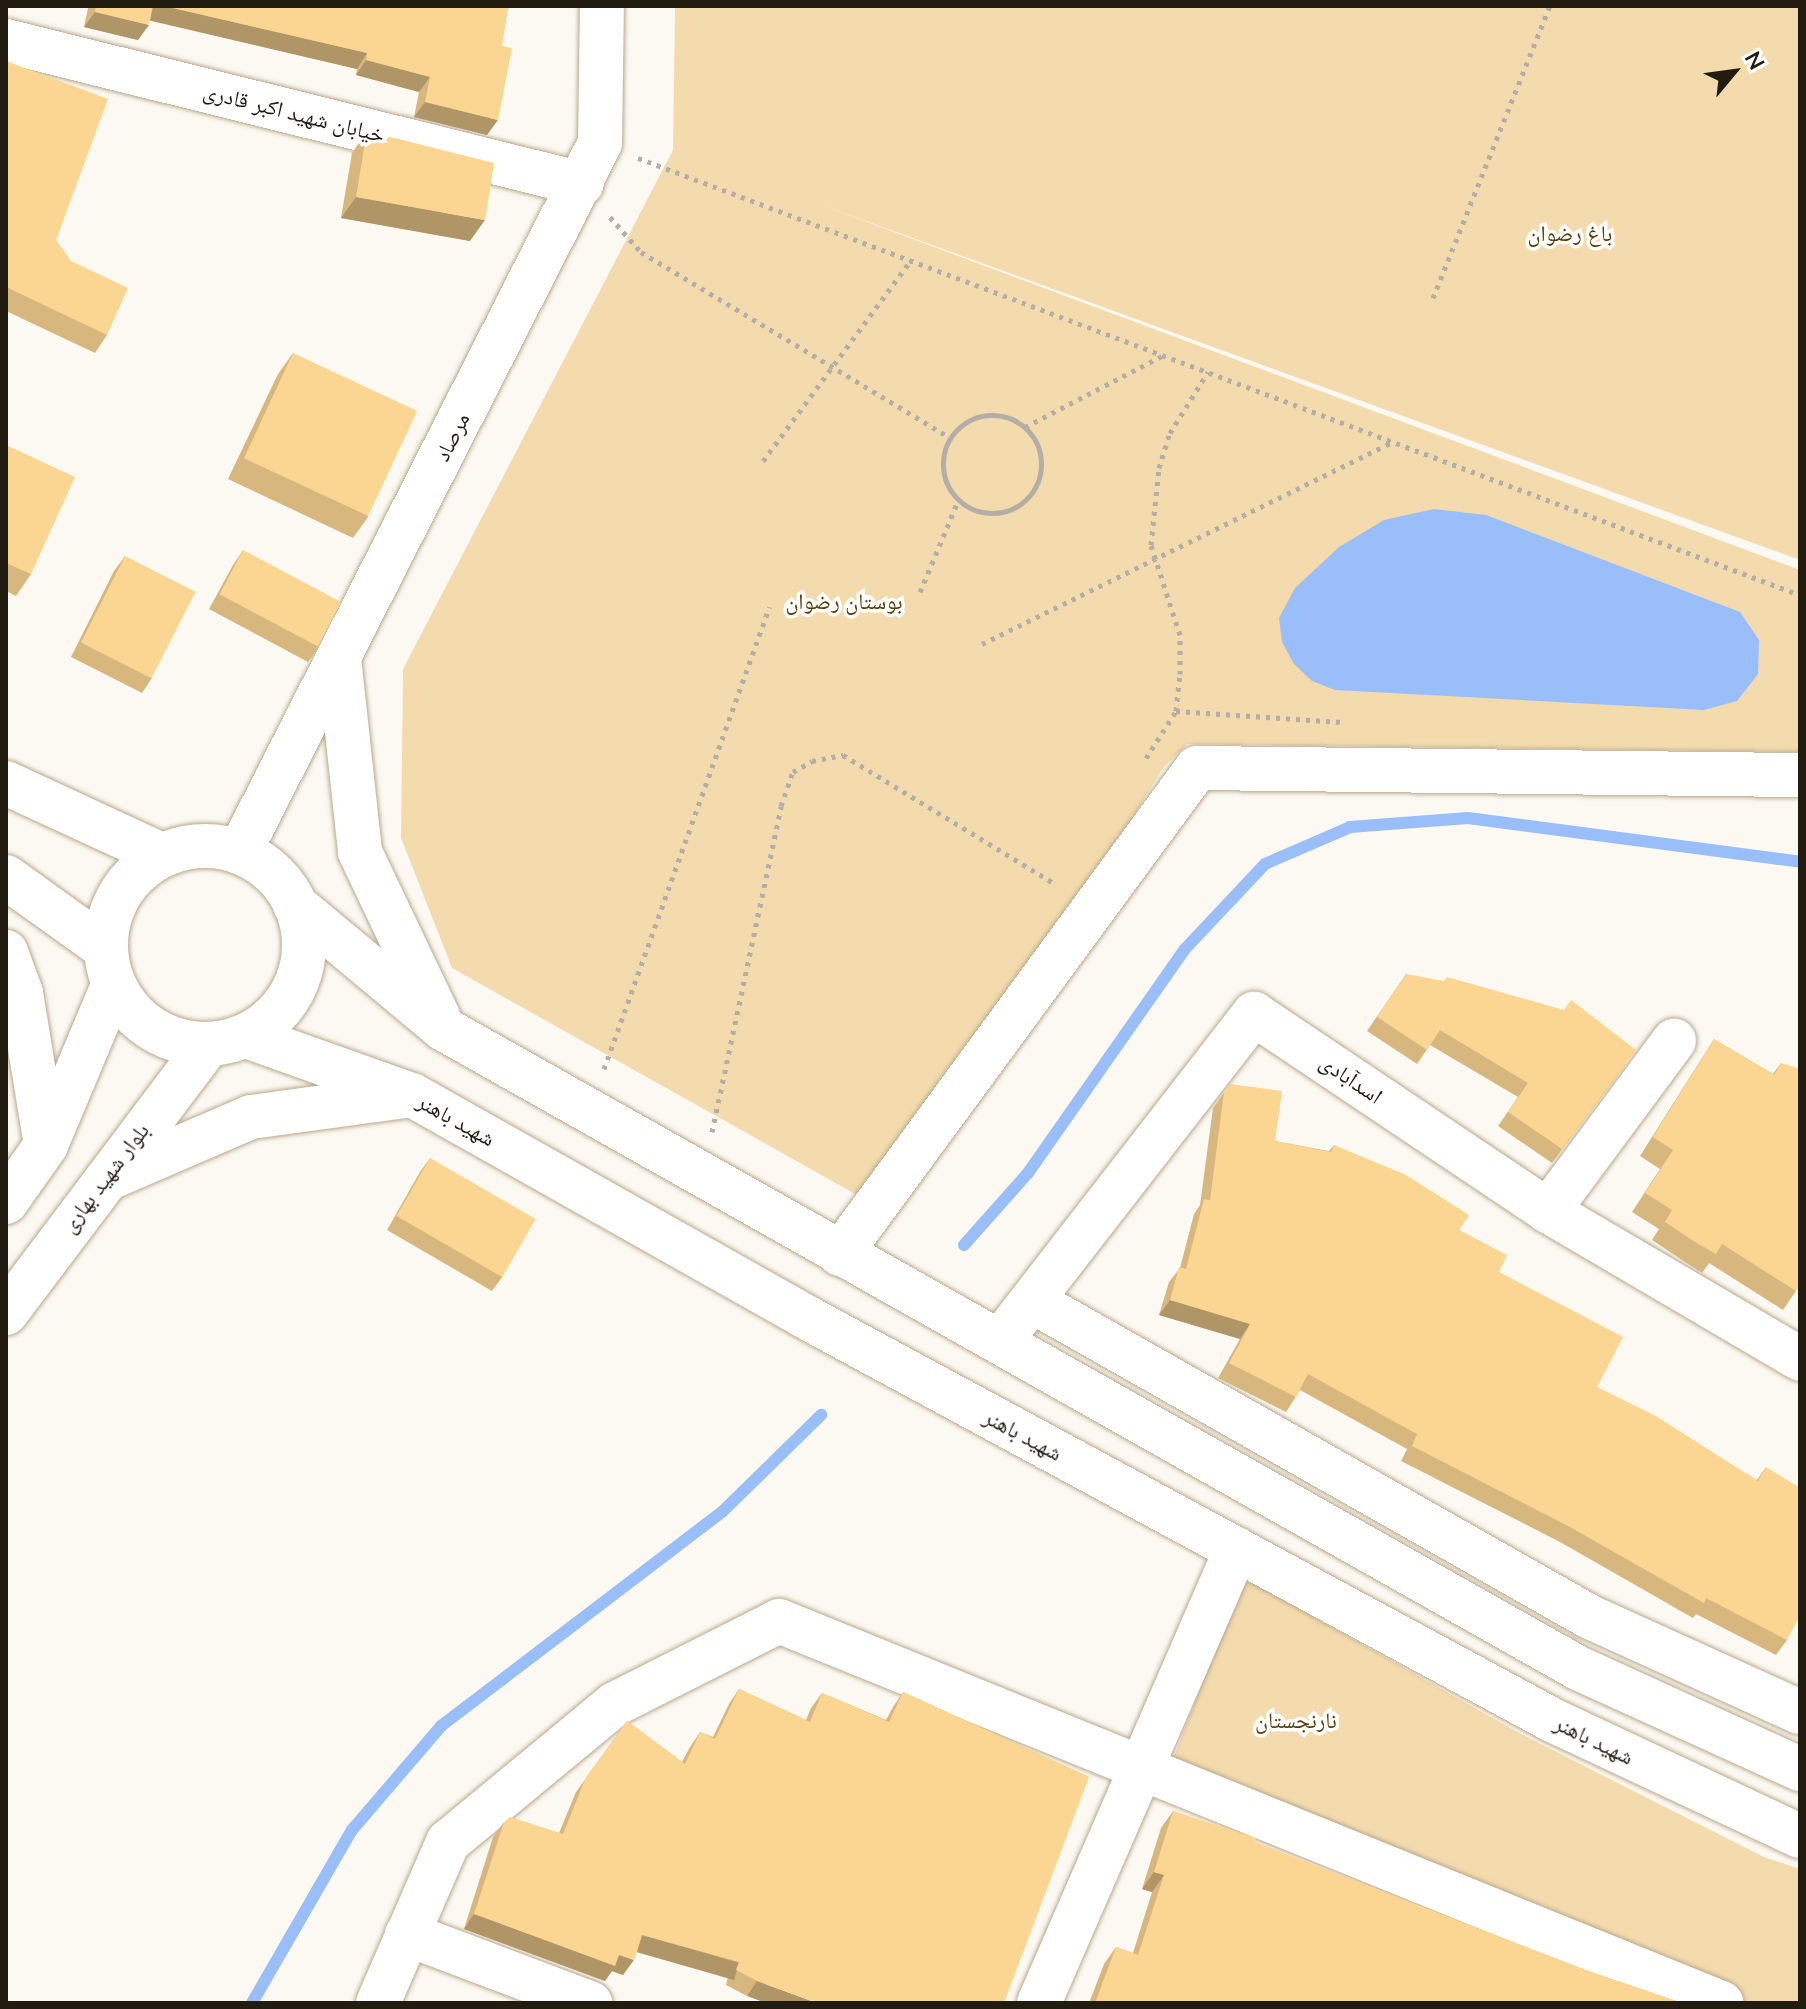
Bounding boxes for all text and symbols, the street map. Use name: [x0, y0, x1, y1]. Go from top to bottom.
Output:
north arrow: [1694, 32, 1774, 112]
text: N: [1739, 46, 1771, 74]
street label: خیابان شهید اکبر قادری: [201, 78, 387, 148]
park label: باغ رضوان: [1528, 221, 1612, 247]
street label: مرصاد: [429, 408, 475, 466]
park label: بوستان رضوان: [785, 589, 903, 615]
street label: اسدآبادی: [1315, 1049, 1387, 1109]
street label: شهید باهنر: [412, 1088, 500, 1152]
street label: بلوار شهید بهاری: [55, 1118, 155, 1238]
street label: شهید باهنر: [979, 1403, 1067, 1467]
park label: نارنجستان: [1255, 1708, 1337, 1734]
street label: شهید باهنر: [1550, 1709, 1638, 1771]

